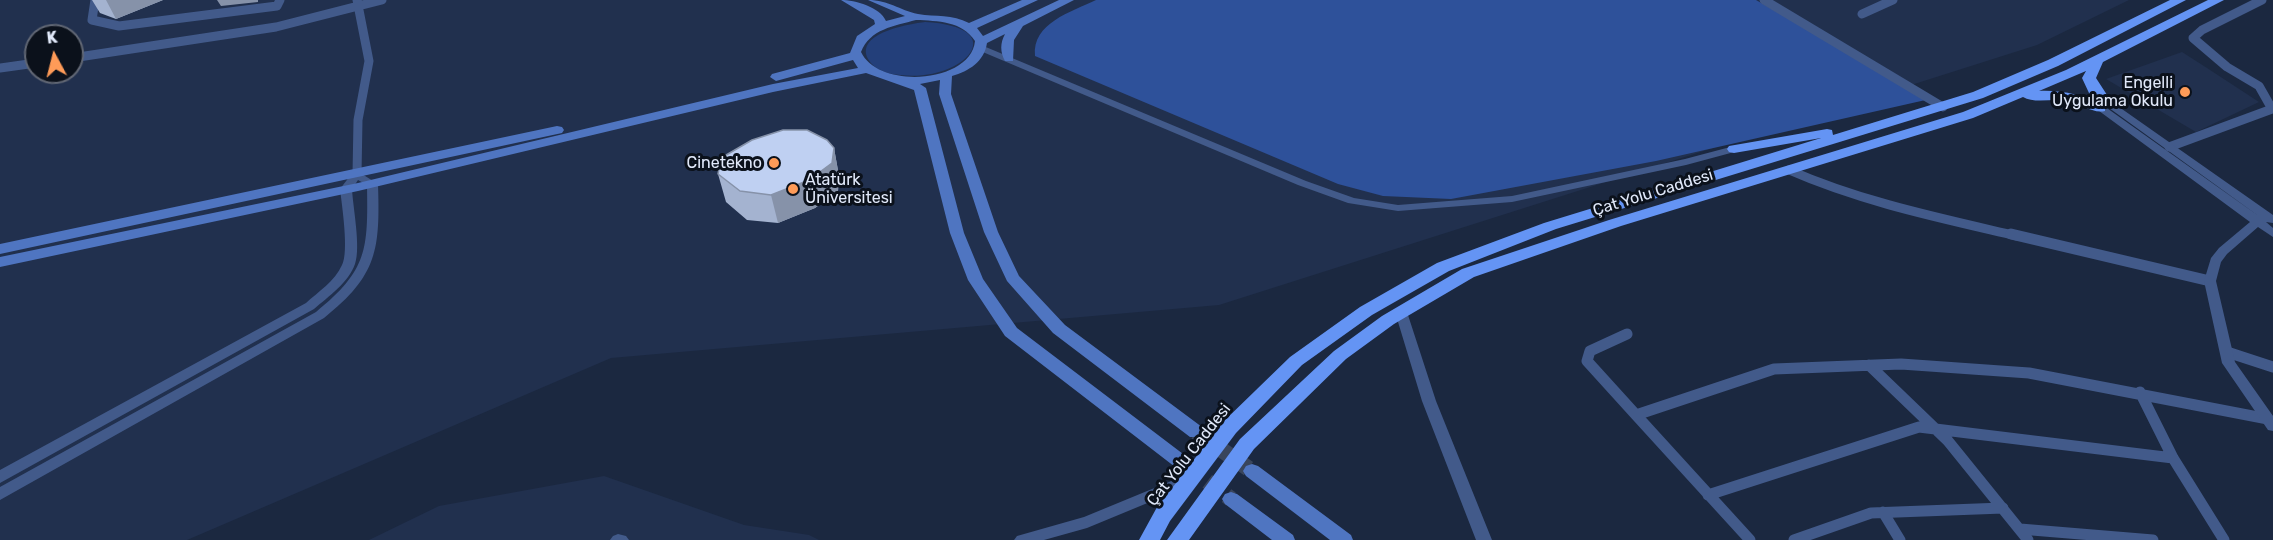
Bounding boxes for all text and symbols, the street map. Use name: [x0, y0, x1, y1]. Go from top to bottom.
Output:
north arrow: [24, 24, 84, 84]
text: K: [46, 28, 58, 48]
place label: Engelli Uygulama Okulu: [2052, 73, 2173, 111]
marker: Engelli Uygulama Okulu: [2178, 85, 2192, 99]
place label: Cinetekno: [687, 153, 762, 173]
marker: Cinetekno: [767, 156, 781, 170]
street label: Çat Yolu Caddesi: [1591, 166, 1715, 220]
place label: Atatürk Üniversitesi: [805, 170, 893, 208]
marker: Atatürk Üniversitesi: [786, 182, 800, 196]
street label: Çat Yolu Caddesi: [1143, 400, 1235, 510]

